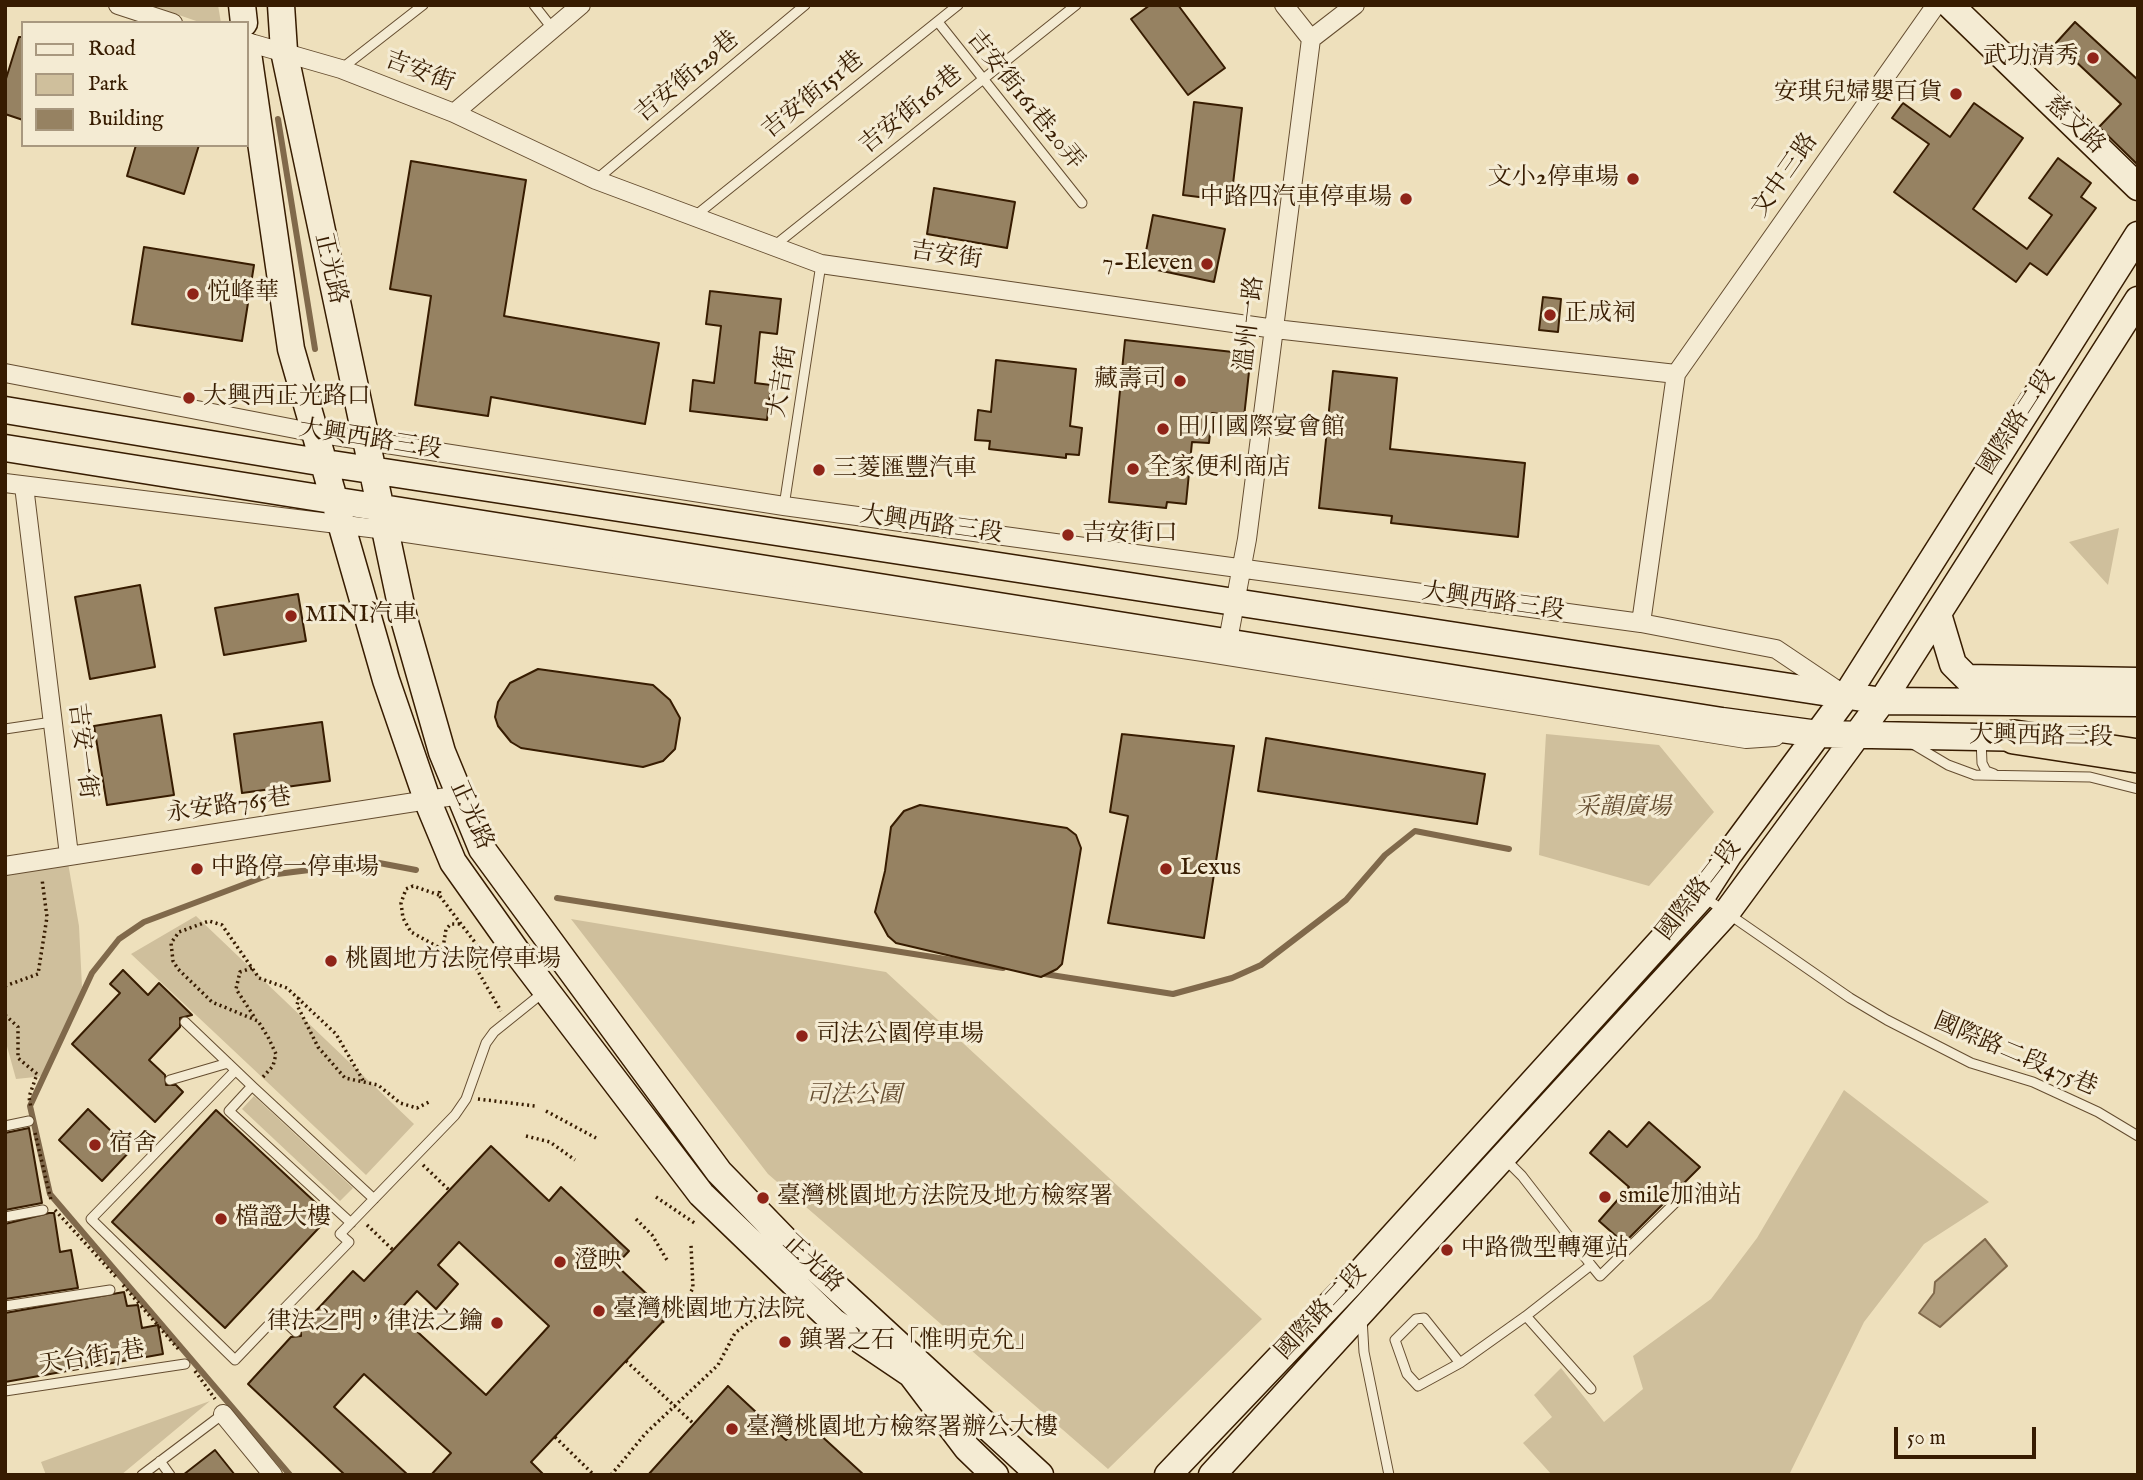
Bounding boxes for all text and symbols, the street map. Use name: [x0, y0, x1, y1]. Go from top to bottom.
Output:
legend: [21, 21, 248, 147]
street label: 吉安街129巷: [630, 26, 746, 130]
street label: 吉安街161巷20弄: [959, 26, 1089, 176]
text: Road: [88, 36, 135, 63]
place label: 武功清秀: [1983, 44, 2079, 72]
street label: 吉安街151巷: [757, 46, 871, 146]
street label: 吉安街: [380, 47, 458, 99]
marker: 武功清秀: [2085, 50, 2101, 66]
street label: 吉安街161巷: [855, 61, 969, 161]
text: Park: [88, 71, 128, 98]
place label: 安琪兒婦嬰百貨: [1774, 80, 1942, 108]
marker: 安琪兒婦嬰百貨: [1948, 86, 1964, 102]
street label: 慈文路: [2038, 91, 2110, 161]
text: Building: [88, 106, 163, 133]
street label: 文中三路: [1747, 128, 1825, 224]
place label: 文小2停車場: [1488, 165, 1619, 193]
marker: 文小2停車場: [1625, 171, 1641, 187]
place label: 中路四汽車停車場: [1200, 185, 1392, 213]
marker: 中路四汽車停車場: [1398, 191, 1414, 207]
street label: 正光路: [307, 231, 351, 307]
street label: 吉安街: [908, 238, 984, 276]
place label: 7-Eleven: [1102, 250, 1193, 278]
marker: 7-Eleven: [1199, 256, 1215, 272]
street label: 溫州一路: [1231, 275, 1271, 373]
place label: 悦峰華: [207, 280, 279, 308]
marker: 悦峰華: [185, 286, 201, 302]
place label: 正成祠: [1564, 301, 1636, 329]
marker: 正成祠: [1542, 307, 1558, 323]
street label: 大吉街: [764, 344, 804, 420]
street label: 國際路二段: [1973, 365, 2063, 481]
place label: 藏壽司: [1094, 367, 1166, 395]
marker: 藏壽司: [1172, 373, 1188, 389]
place label: 大興西正光路口: [203, 384, 371, 412]
marker: 大興西正光路口: [181, 390, 197, 406]
place label: 田川國際宴會館: [1177, 415, 1345, 443]
street label: 大興西路三段: [297, 416, 443, 466]
marker: 田川國際宴會館: [1155, 421, 1171, 437]
place label: 全家便利商店: [1147, 455, 1291, 483]
place label: 三菱匯豐汽車: [833, 456, 977, 484]
marker: 全家便利商店: [1125, 461, 1141, 477]
marker: 三菱匯豐汽車: [811, 462, 827, 478]
street label: 大興西路三段: [858, 502, 1004, 550]
place label: 吉安街口: [1082, 521, 1178, 549]
marker: 吉安街口: [1060, 527, 1076, 543]
street label: 大興西路三段: [1420, 579, 1566, 627]
place label: MINI汽車: [305, 602, 417, 630]
marker: MINI汽車: [283, 608, 299, 624]
street label: 吉安一街: [61, 702, 101, 800]
street label: 大興西路三段: [1969, 722, 2113, 754]
street label: 正光路: [442, 777, 498, 855]
street label: 永安路765巷: [165, 784, 293, 830]
park label: 采韻廣場: [1575, 795, 1671, 823]
street label: 國際路二段: [1652, 835, 1748, 947]
place label: 中路停一停車場: [211, 855, 379, 883]
place label: Lexus: [1180, 855, 1241, 883]
marker: 中路停一停車場: [189, 861, 205, 877]
marker: Lexus: [1158, 861, 1174, 877]
place label: 桃園地方法院停車場: [345, 947, 561, 975]
marker: 桃園地方法院停車場: [323, 953, 339, 969]
street label: 國際路二段475巷: [1929, 1009, 2101, 1103]
place label: 司法公園停車場: [816, 1022, 984, 1050]
marker: 司法公園停車場: [794, 1028, 810, 1044]
park label: 司法公園: [806, 1083, 902, 1111]
place label: 宿舍: [109, 1131, 157, 1159]
marker: 宿舍: [87, 1137, 103, 1153]
place label: smile加油站: [1619, 1183, 1742, 1211]
place label: 臺灣桃園地方法院及地方檢察署: [777, 1184, 1113, 1212]
marker: smile加油站: [1597, 1189, 1613, 1205]
marker: 臺灣桃園地方法院及地方檢察署: [755, 1190, 771, 1206]
place label: 檔證大樓: [235, 1205, 331, 1233]
marker: 檔證大樓: [213, 1211, 229, 1227]
street label: 正光路: [776, 1230, 848, 1300]
place label: 中路微型轉運站: [1461, 1236, 1629, 1264]
marker: 中路微型轉運站: [1439, 1242, 1455, 1258]
place label: 澄映: [574, 1248, 622, 1276]
marker: 澄映: [552, 1254, 568, 1270]
street label: 國際路二段: [1271, 1259, 1373, 1367]
place label: 臺灣桃園地方法院: [613, 1297, 805, 1325]
marker: 臺灣桃園地方法院: [591, 1303, 607, 1319]
place label: 律法之門，律法之鑰: [267, 1309, 483, 1337]
marker: 律法之門，律法之鑰: [489, 1315, 505, 1331]
place label: 鎮署之石「惟明克允」: [799, 1328, 1039, 1356]
marker: 鎮署之石「惟明克允」: [777, 1334, 793, 1350]
street label: 天台街7巷: [37, 1336, 147, 1382]
scale bar: [1898, 1414, 2040, 1458]
place label: 臺灣桃園地方檢察署辦公大樓: [746, 1415, 1058, 1443]
marker: 臺灣桃園地方檢察署辦公大樓: [724, 1421, 740, 1437]
text: 50 m: [1907, 1425, 1946, 1452]

